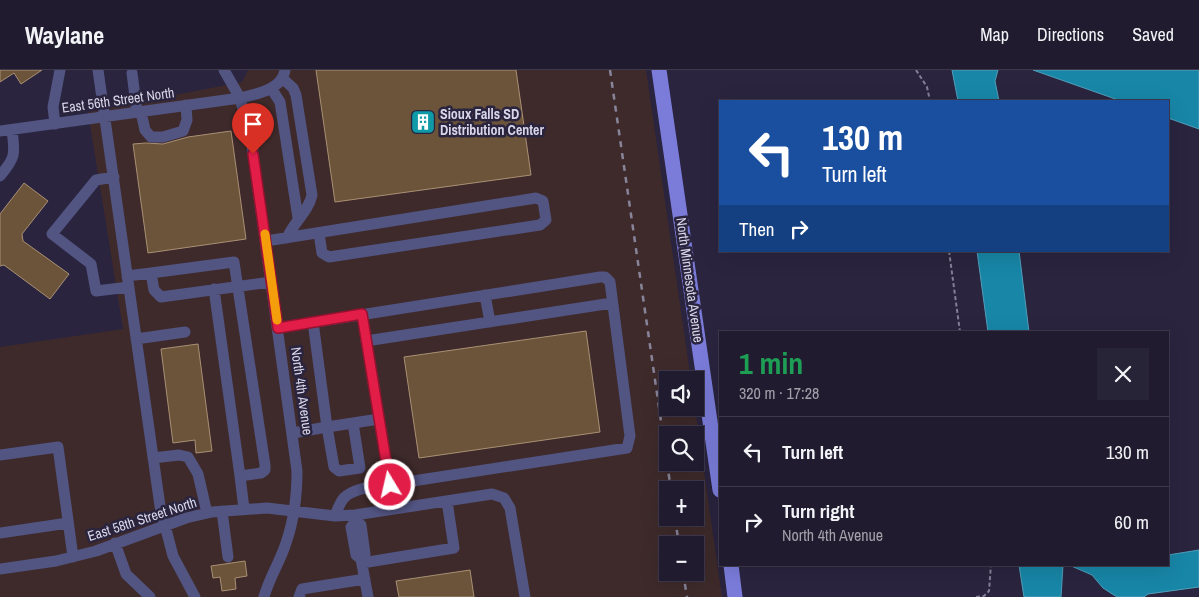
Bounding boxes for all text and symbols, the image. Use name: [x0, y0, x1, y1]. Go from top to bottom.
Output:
text: Waylane: [25, 19, 104, 51]
text: Map: [980, 22, 1009, 47]
text: Directions: [1037, 22, 1104, 47]
text: Saved: [1132, 22, 1174, 47]
street label: East 56th Street North: [60, 83, 176, 117]
pin: [232, 103, 274, 154]
place label: Sioux Falls SD Distribution Center: [440, 105, 544, 139]
building icon: Sioux Falls SD Distribution Center: [410, 109, 436, 135]
icon: arrive: [239, 110, 267, 138]
text: 130 m: [822, 114, 903, 161]
icon: left: [739, 120, 804, 185]
text: Turn left: [822, 159, 887, 189]
icon: right: [785, 215, 813, 243]
street label: North Minnesota Avenue: [672, 216, 708, 344]
text: Then: [739, 216, 775, 242]
text: 1 min: [739, 343, 803, 383]
street label: North 4th Avenue: [287, 346, 317, 436]
button: close: [1097, 348, 1149, 400]
map controls: [659, 371, 704, 581]
button: sound: [659, 371, 704, 416]
text: 320 m · 17:28: [739, 382, 819, 404]
button: search: [659, 426, 704, 471]
icon: left: [739, 438, 767, 466]
text: Turn left: [782, 439, 843, 465]
text: 130 m: [1106, 439, 1149, 465]
position arrow: [363, 458, 415, 510]
button: +: [659, 481, 704, 526]
street label: East 58th Street North: [85, 493, 199, 545]
text: Turn right: [782, 498, 854, 524]
icon: right: [739, 508, 767, 536]
text: 60 m: [1114, 509, 1149, 535]
text: North 4th Avenue: [782, 524, 883, 546]
button: −: [659, 536, 704, 581]

